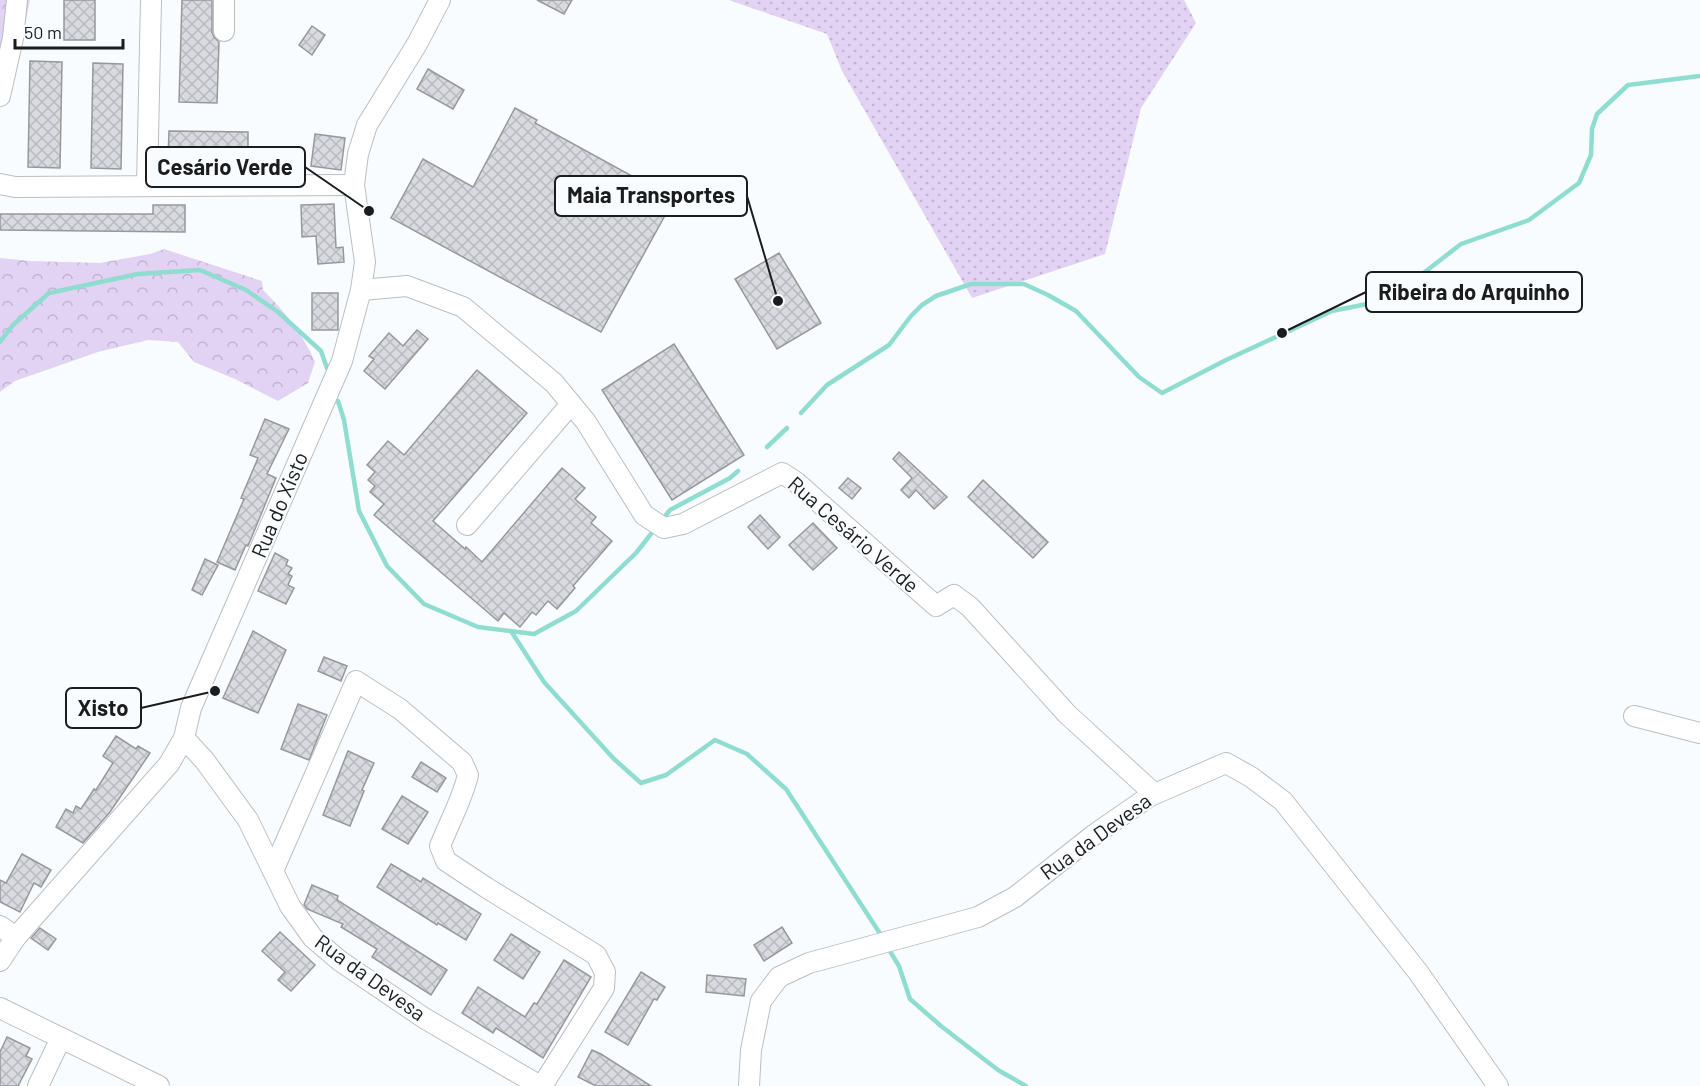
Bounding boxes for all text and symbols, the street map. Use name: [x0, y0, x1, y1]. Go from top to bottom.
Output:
scale bar: [15, 12, 123, 50]
text: 50 m: [24, 21, 62, 43]
callout: Cesário Verde: [146, 147, 305, 187]
text: Cesário Verde: [157, 153, 293, 179]
callout: Maia Transportes: [555, 176, 747, 216]
text: Maia Transportes: [567, 181, 735, 207]
callout: Ribeira do Arquinho: [1366, 272, 1582, 312]
text: Ribeira do Arquinho: [1378, 278, 1570, 304]
street label: Rua do Xisto: [245, 448, 312, 561]
street label: Rua Cesário Verde: [784, 470, 924, 597]
callout: Xisto: [66, 688, 141, 728]
text: Xisto: [78, 694, 128, 720]
street label: Rua da Devesa: [1035, 787, 1155, 884]
street label: Rua da Devesa: [311, 928, 431, 1025]

